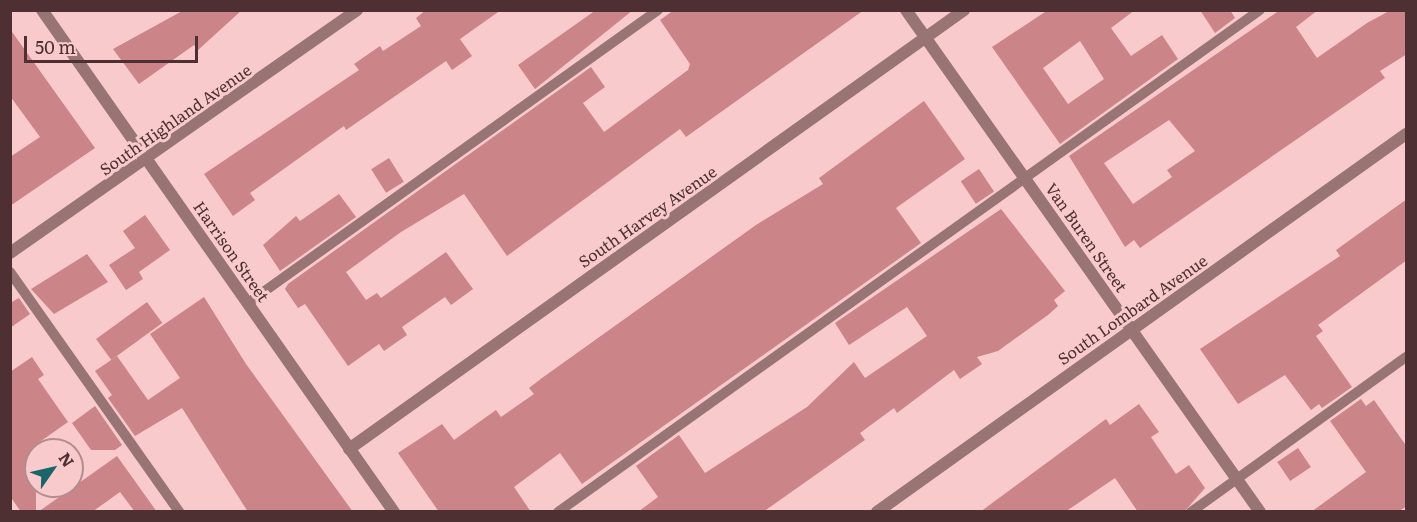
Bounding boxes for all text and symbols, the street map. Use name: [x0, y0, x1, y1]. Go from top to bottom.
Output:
scale bar: [27, 24, 201, 62]
text: 50 m: [35, 33, 76, 60]
street label: South Highland Avenue: [96, 59, 254, 179]
street label: South Harvey Avenue: [574, 161, 720, 271]
street label: Van Buren Street: [1042, 179, 1132, 295]
street label: Harrison Street: [190, 197, 274, 305]
street label: South Lombard Avenue: [1054, 250, 1210, 368]
north arrow: [24, 438, 84, 498]
text: N: [54, 447, 81, 471]

